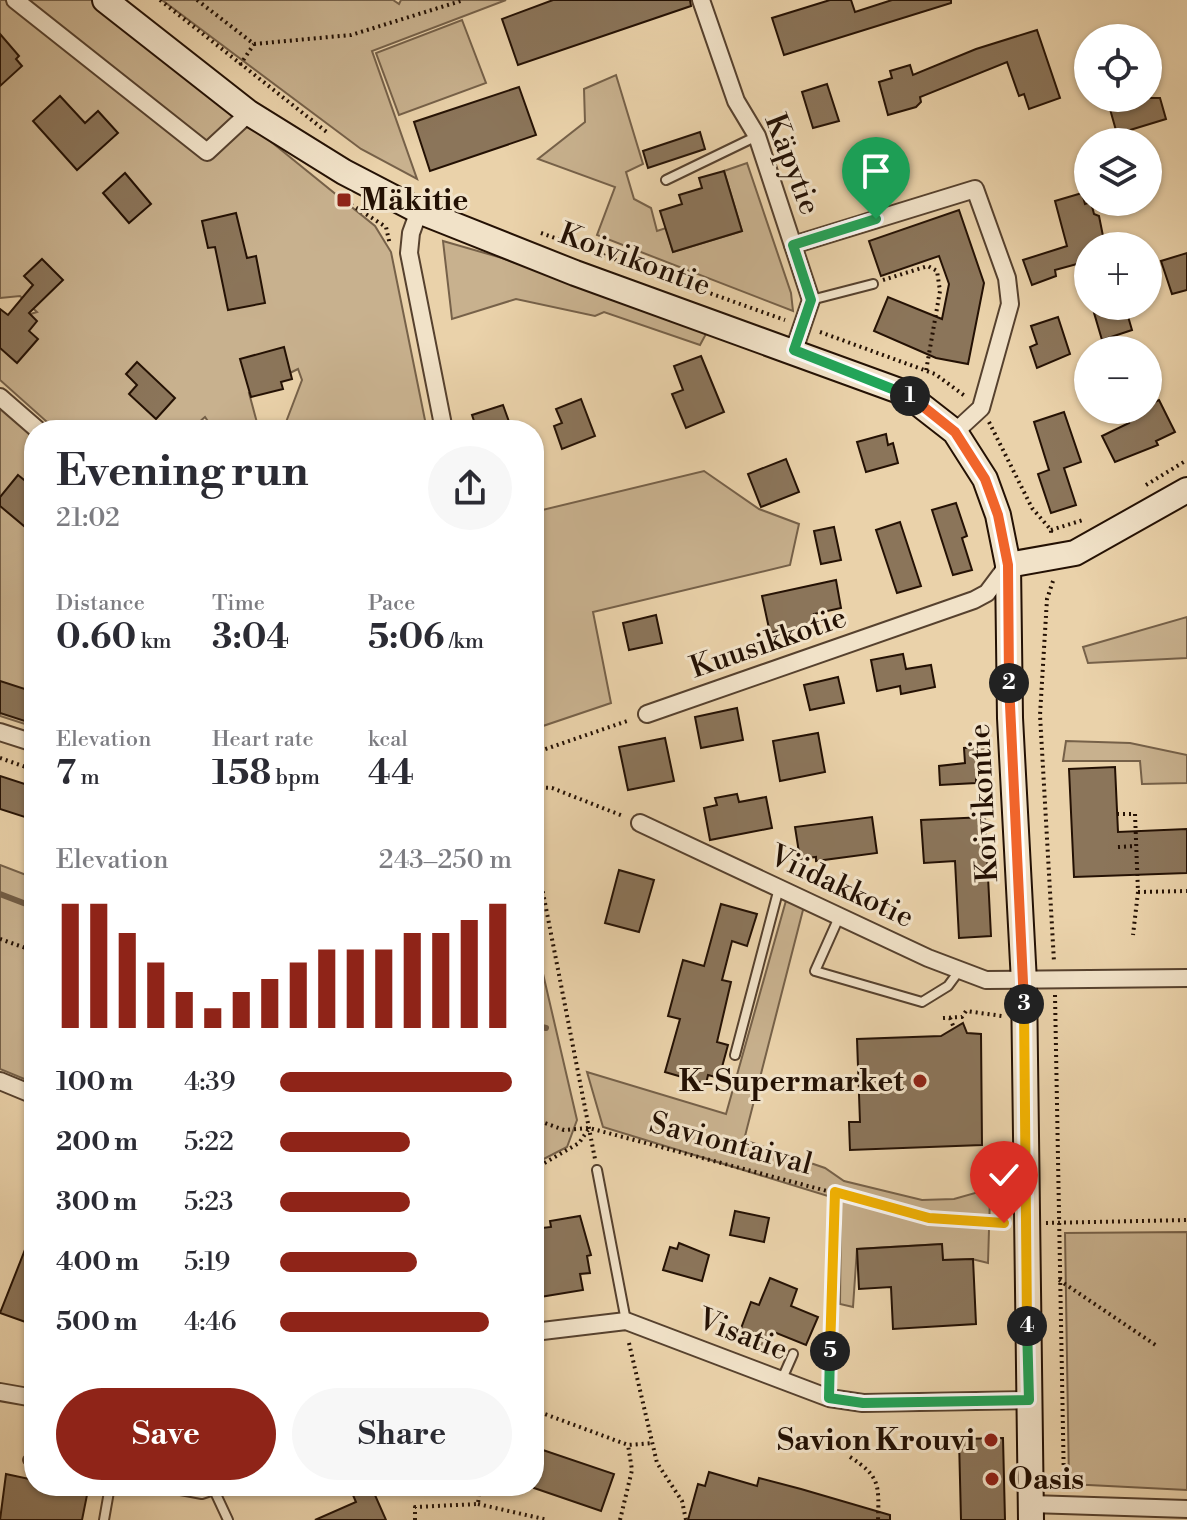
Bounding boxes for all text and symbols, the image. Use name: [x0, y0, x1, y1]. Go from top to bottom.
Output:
map controls: [1074, 24, 1162, 424]
button: locate: [1074, 24, 1162, 112]
street label: Käpytie: [755, 108, 829, 220]
button: layers: [1074, 128, 1162, 216]
pin: [842, 137, 910, 219]
icon: arrive: [854, 149, 898, 193]
place label: Mäkitie: [360, 182, 468, 220]
marker: Mäkitie: [335, 191, 353, 209]
street label: Koivikontie: [553, 215, 716, 305]
button: +: [1074, 232, 1162, 320]
button: −: [1074, 336, 1162, 424]
pin: 1: [890, 376, 930, 416]
text: 1: [905, 382, 915, 409]
text: Evening run: [56, 444, 309, 499]
button: share: [428, 446, 512, 530]
text: 21:02: [56, 502, 120, 534]
text: Distance: [56, 590, 145, 617]
text: Time: [212, 590, 265, 617]
text: Pace: [368, 590, 415, 617]
street label: Kuusikkotie: [685, 598, 851, 687]
text: 0.60: [56, 617, 136, 659]
text: 3:04: [212, 617, 289, 659]
text: 5:06: [368, 617, 445, 659]
text: km: [136, 628, 171, 655]
text: /km: [445, 628, 484, 655]
pin: 2: [989, 663, 1029, 703]
text: 2: [1002, 669, 1016, 696]
street label: Koivikontie: [961, 723, 1007, 883]
text: Elevation: [56, 726, 151, 753]
text: Heart rate: [212, 726, 314, 753]
text: kcal: [368, 726, 408, 753]
text: 7: [56, 753, 76, 795]
text: 158: [212, 753, 271, 795]
text: 44: [368, 753, 414, 795]
text: m: [76, 764, 100, 791]
text: bpm: [271, 764, 320, 791]
street label: Viidakkotie: [762, 837, 920, 937]
text: Elevation: [56, 844, 169, 876]
text: 243–250 m: [379, 844, 512, 876]
pin: 3: [1004, 984, 1044, 1024]
text: 3: [1017, 990, 1031, 1017]
place label: K-Supermarket: [679, 1063, 904, 1101]
text: 100 m: [56, 1066, 133, 1098]
text: 4:39: [184, 1066, 235, 1098]
marker: K-Supermarket: [911, 1072, 929, 1090]
street label: Saviontaival: [645, 1104, 816, 1184]
text: 200 m: [56, 1126, 138, 1158]
text: 5:22: [184, 1126, 234, 1158]
pin: [970, 1141, 1038, 1223]
icon: check: [982, 1153, 1026, 1197]
text: 300 m: [56, 1186, 137, 1218]
text: 5:23: [184, 1186, 233, 1218]
text: 400 m: [56, 1246, 139, 1278]
text: 5:19: [184, 1246, 230, 1278]
street label: Visatie: [691, 1300, 793, 1369]
text: 500 m: [56, 1306, 138, 1338]
text: 4:46: [184, 1306, 237, 1338]
pin: 4: [1007, 1306, 1047, 1346]
text: 4: [1020, 1312, 1034, 1339]
pin: 5: [810, 1331, 850, 1371]
text: 5: [823, 1337, 837, 1364]
button: Save: [56, 1388, 276, 1480]
button: Share: [292, 1388, 512, 1480]
place label: Savion Krouvi: [777, 1422, 975, 1460]
marker: Savion Krouvi: [982, 1431, 1000, 1449]
place label: Oasis: [1008, 1461, 1084, 1499]
marker: Oasis: [983, 1470, 1001, 1488]

